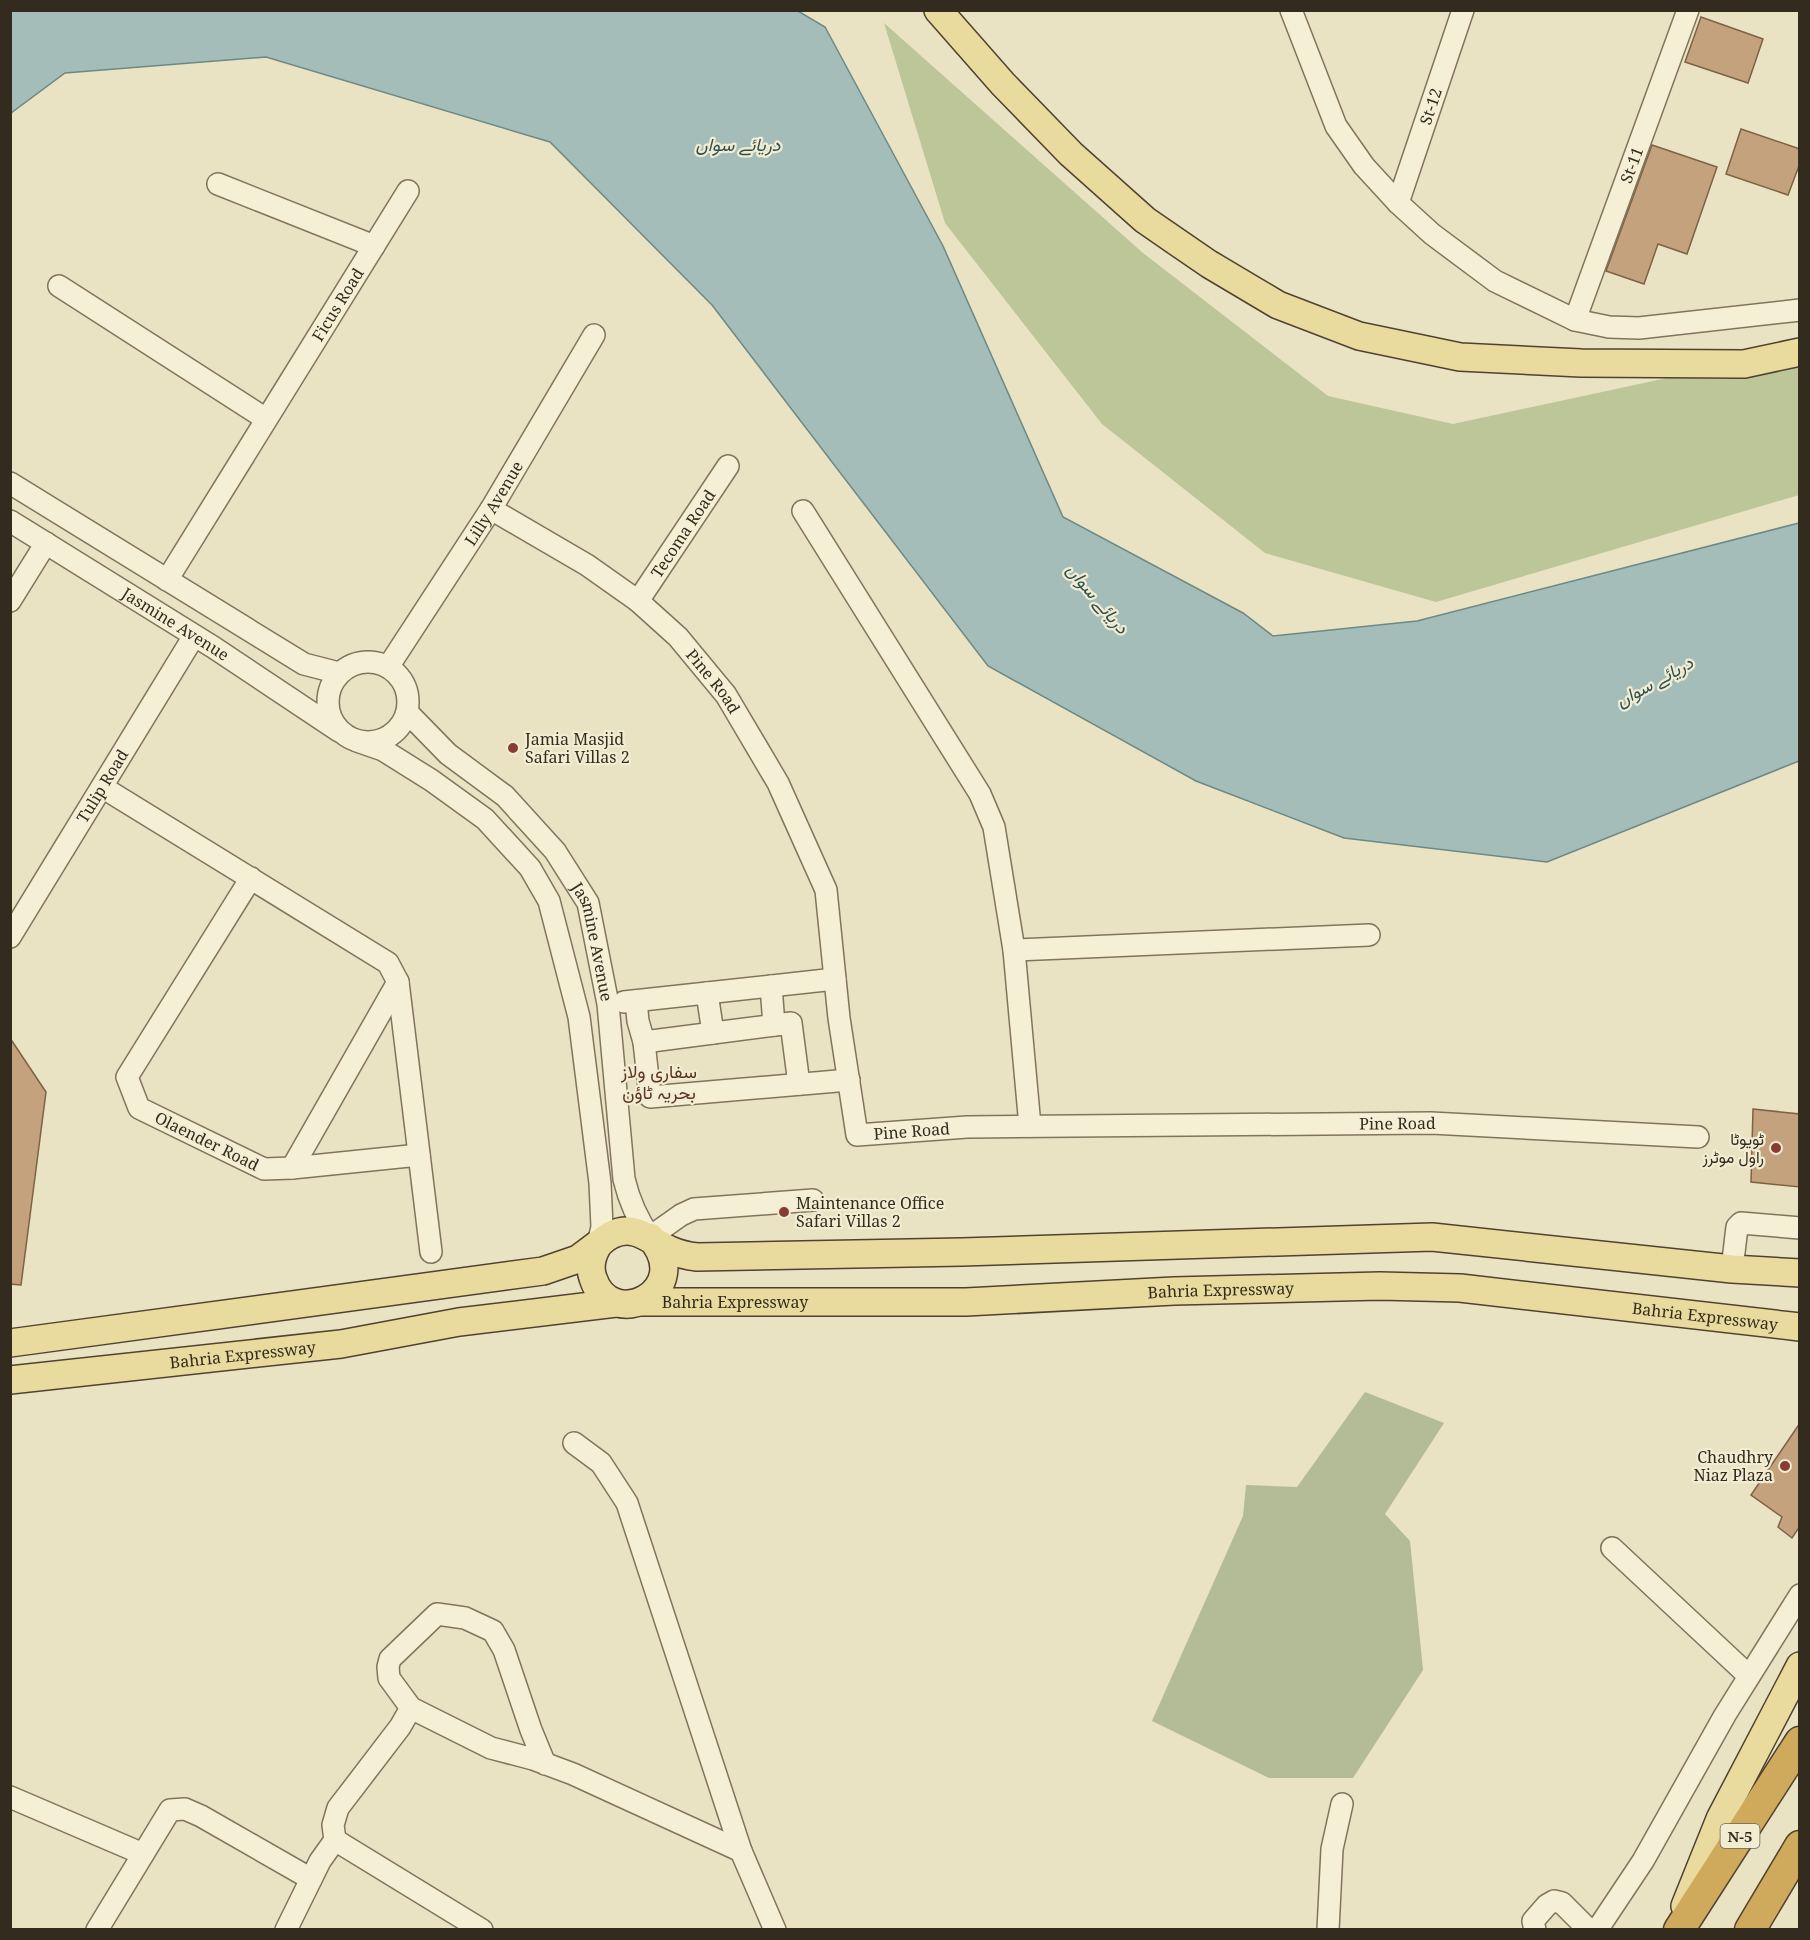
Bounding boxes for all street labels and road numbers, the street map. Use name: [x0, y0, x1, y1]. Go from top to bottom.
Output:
street label: St-12: [1414, 85, 1447, 127]
street label: St-11: [1615, 144, 1648, 186]
street label: Ficus Road: [307, 264, 369, 345]
street label: Lilly Avenue: [459, 457, 528, 550]
street label: Tecoma Road: [646, 485, 720, 582]
street label: Jasmine Avenue: [117, 582, 234, 666]
street label: Pine Road: [681, 644, 746, 718]
street label: Tulip Road: [71, 745, 133, 827]
street label: Jasmine Avenue: [566, 877, 618, 1003]
street label: Olaender Road: [151, 1106, 263, 1176]
street label: Pine Road: [1359, 1112, 1436, 1135]
street label: Pine Road: [873, 1117, 951, 1145]
street label: Bahria Expressway: [1147, 1277, 1295, 1303]
street label: Bahria Expressway: [662, 1291, 809, 1313]
street label: Bahria Expressway: [1631, 1297, 1780, 1335]
street label: Bahria Expressway: [169, 1336, 318, 1374]
road number: N-5: [1720, 1824, 1760, 1848]

